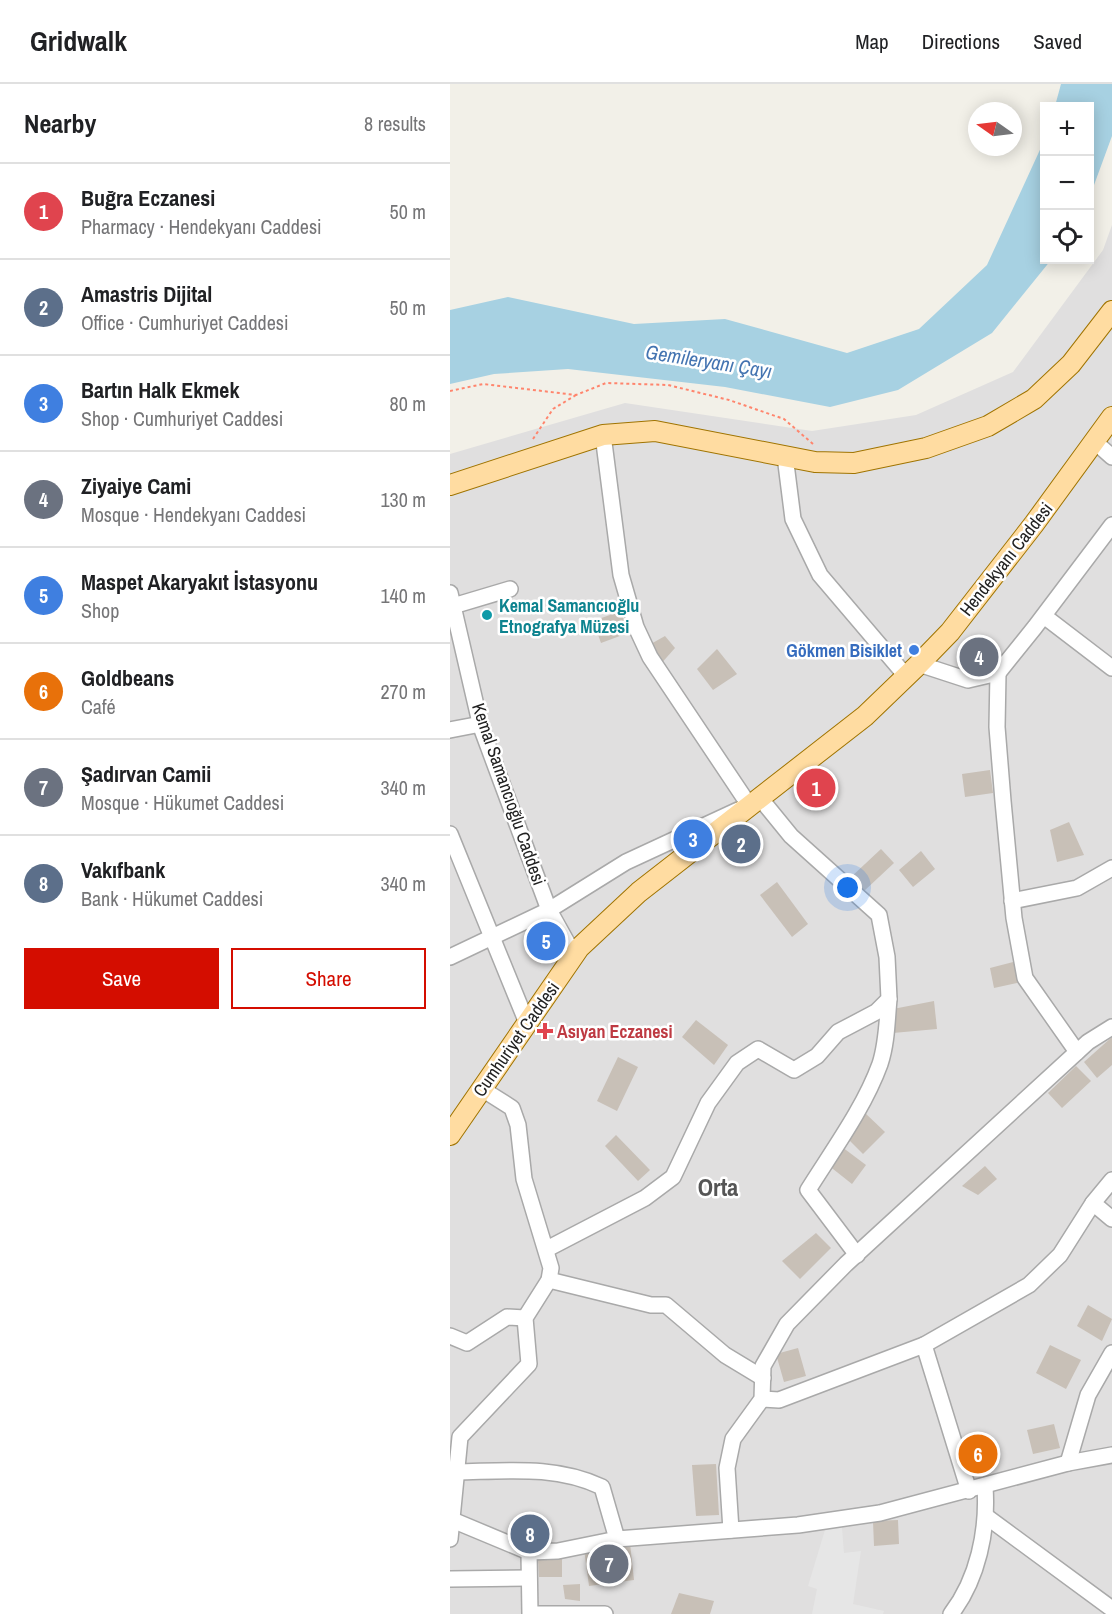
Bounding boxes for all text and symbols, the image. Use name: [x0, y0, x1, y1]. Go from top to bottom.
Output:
text: Gridwalk: [30, 22, 127, 60]
text: Map: [855, 27, 889, 56]
text: Directions: [922, 27, 1000, 56]
text: Saved: [1033, 27, 1082, 56]
north arrow: [968, 102, 1022, 156]
map controls: [1040, 102, 1094, 264]
button: +: [1040, 102, 1094, 156]
text: Nearby: [24, 106, 96, 141]
text: 8 results: [364, 110, 426, 137]
button: −: [1040, 156, 1094, 210]
text: Buğra Eczanesi: [81, 183, 215, 213]
text: 1: [39, 198, 48, 225]
text: 50 m: [390, 198, 426, 225]
button: locate: [1040, 210, 1094, 264]
text: Pharmacy · Hendekyanı Caddesi: [81, 213, 322, 240]
text: Amastris Dijital: [81, 279, 212, 309]
text: 2: [39, 294, 48, 321]
text: 50 m: [390, 294, 426, 321]
text: Office · Cumhuriyet Caddesi: [81, 309, 289, 336]
water label: Gemileryanı Çayı: [644, 338, 774, 384]
text: Bartın Halk Ekmek: [81, 375, 239, 405]
text: 3: [39, 390, 48, 417]
text: 80 m: [390, 390, 426, 417]
text: Shop · Cumhuriyet Caddesi: [81, 405, 283, 432]
text: Ziyaiye Cami: [81, 471, 191, 501]
text: 4: [39, 486, 48, 513]
text: 130 m: [380, 486, 426, 513]
street label: Hendekyanı Caddesi: [954, 497, 1058, 621]
text: Mosque · Hendekyanı Caddesi: [81, 501, 306, 528]
text: Maspet Akaryakıt İstasyonu: [81, 567, 318, 597]
text: 5: [39, 582, 48, 609]
text: 140 m: [380, 582, 426, 609]
place label: Kemal Samancıoğlu Etnografya Müzesi: [499, 593, 639, 639]
text: Shop: [81, 597, 119, 624]
marker: Kemal Samancıoğlu Etnografya Müzesi: [480, 608, 494, 622]
pin: 4: [960, 634, 998, 680]
place label: Gökmen Bisiklet: [786, 638, 902, 663]
marker: Gökmen Bisiklet: [907, 643, 921, 657]
text: Goldbeans: [81, 663, 174, 693]
text: 6: [39, 678, 48, 705]
text: 270 m: [380, 678, 426, 705]
text: Café: [81, 693, 116, 720]
street label: Kemal Samancıoğlu Caddesi: [466, 700, 552, 888]
text: Şadırvan Camii: [81, 759, 211, 789]
pin: 1: [796, 766, 836, 810]
text: 7: [39, 774, 48, 801]
text: 340 m: [380, 774, 426, 801]
text: Mosque · Hükumet Caddesi: [81, 789, 284, 816]
pin: 3: [674, 816, 712, 861]
pin: 2: [722, 822, 760, 867]
text: Vakıfbank: [81, 855, 165, 885]
text: 8: [39, 870, 48, 897]
text: 340 m: [380, 870, 426, 897]
your location: [833, 873, 862, 902]
text: Bank · Hükumet Caddesi: [81, 885, 263, 912]
pin: 5: [526, 918, 566, 964]
button: Save: [24, 948, 219, 1009]
button: Share: [231, 948, 426, 1009]
street label: Cumhuriyet Caddesi: [467, 976, 565, 1102]
place label: Asıyan Eczanesi: [557, 1019, 673, 1044]
marker: Asıyan Eczanesi: [538, 1024, 552, 1038]
district label: Orta: [698, 1171, 738, 1203]
pin: 6: [958, 1432, 998, 1476]
pin: 8: [510, 1512, 550, 1556]
pin: 7: [590, 1542, 628, 1586]

